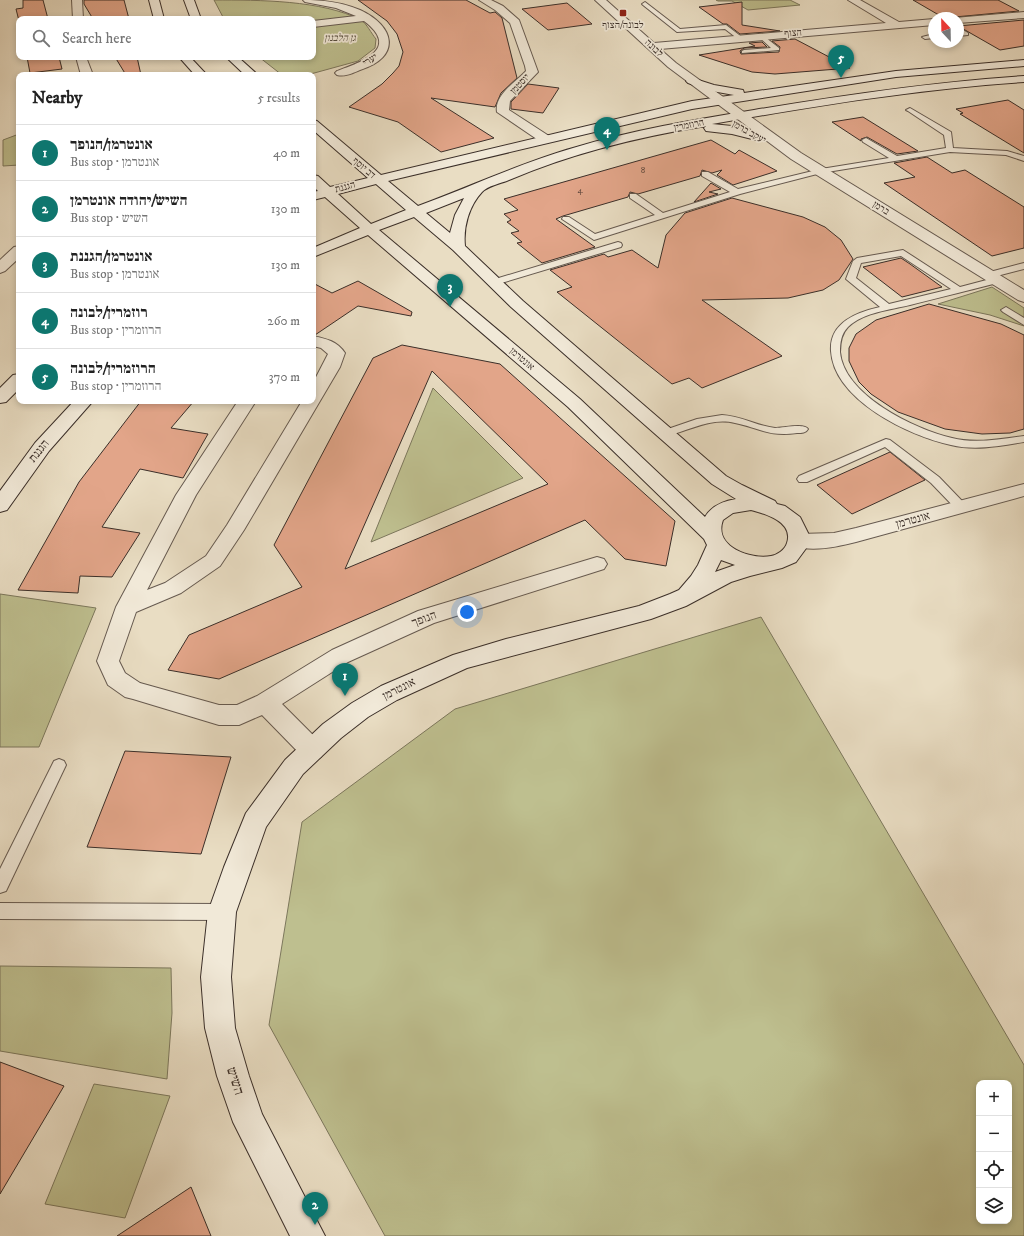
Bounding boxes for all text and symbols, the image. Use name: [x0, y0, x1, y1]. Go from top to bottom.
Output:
marker: לבונה/הצוף: [618, 8, 628, 18]
north arrow: [928, 12, 964, 48]
search box: [16, 16, 316, 60]
place label: לבונה/הצוף: [602, 19, 644, 31]
street label: הצוף: [784, 26, 802, 40]
icon: search: [30, 27, 52, 49]
text: Search here: [62, 29, 131, 48]
park label: גן הלבנון: [324, 32, 356, 44]
street label: לבונה: [642, 36, 666, 60]
pin: 5: [828, 45, 854, 78]
street label: יערי: [360, 51, 380, 69]
street label: יוסטמן: [508, 71, 533, 97]
text: Nearby: [32, 87, 82, 109]
text: 5 results: [258, 90, 300, 106]
street label: הרוזמרין: [673, 116, 705, 134]
pin: 4: [594, 117, 620, 150]
street label: יעקב ברמן: [730, 118, 768, 146]
text: אונטרמן/הנופך: [70, 135, 153, 154]
text: 1: [43, 145, 47, 161]
text: 40 m: [273, 145, 300, 161]
text: Bus stop · אונטרמן: [70, 154, 159, 170]
street label: דב יוסף: [350, 155, 378, 181]
house number: 8: [641, 165, 646, 176]
street label: הגננת: [333, 178, 357, 196]
house number: 4: [577, 185, 583, 196]
text: השיש/יהודה אונטרמן: [70, 191, 187, 210]
street label: ברמן: [871, 198, 892, 218]
text: 2: [42, 201, 48, 217]
text: 130 m: [271, 201, 300, 217]
text: Bus stop · השיש: [70, 210, 148, 226]
text: אונטרמן/הגננת: [70, 247, 152, 266]
text: 3: [43, 257, 47, 273]
text: 130 m: [271, 257, 300, 273]
text: Bus stop · אונטרמן: [70, 266, 159, 282]
pin: 3: [437, 274, 463, 307]
text: רוזמרין/לבונה: [70, 303, 148, 322]
text: 4: [41, 313, 49, 329]
text: 260 m: [267, 313, 300, 329]
text: Bus stop · הרוזמרין: [70, 322, 161, 338]
street label: אונטרמן: [507, 345, 537, 373]
text: הרוזמרין/לבונה: [70, 359, 156, 378]
text: 5: [42, 369, 48, 385]
text: 370 m: [269, 369, 300, 385]
text: Bus stop · הרוזמרין: [70, 378, 161, 394]
street label: הגננת: [25, 437, 53, 465]
street label: אונטרמן: [894, 508, 932, 532]
your location: [457, 602, 477, 622]
street label: הנופך: [409, 608, 439, 630]
pin: 1: [332, 663, 358, 696]
street label: אונטרמן: [380, 674, 418, 704]
street label: השיש: [222, 1065, 248, 1097]
map controls: [976, 1080, 1012, 1224]
button: +: [976, 1080, 1012, 1116]
button: −: [976, 1116, 1012, 1152]
button: locate: [976, 1152, 1012, 1188]
button: layers: [976, 1188, 1012, 1224]
pin: 2: [302, 1192, 328, 1225]

